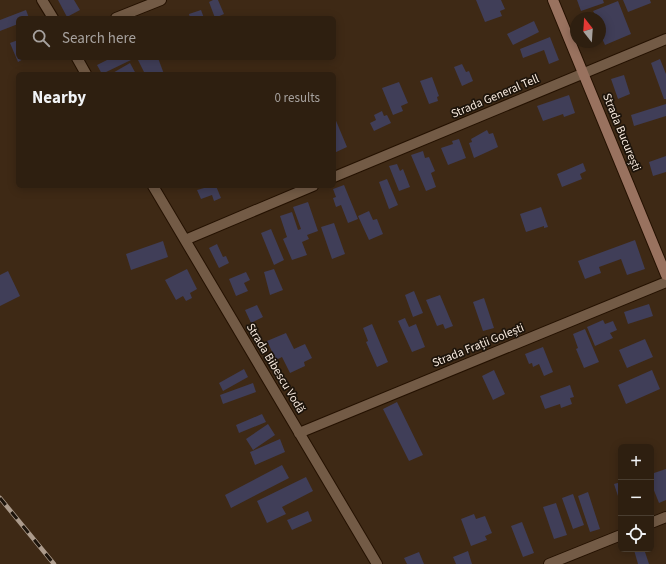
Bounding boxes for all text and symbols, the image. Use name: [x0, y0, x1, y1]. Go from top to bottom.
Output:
north arrow: [570, 12, 606, 48]
search box: [16, 16, 336, 60]
icon: search: [30, 27, 52, 49]
text: Search here: [62, 28, 136, 49]
street label: Strada General Tell: [449, 70, 542, 123]
text: Nearby: [32, 86, 86, 110]
text: 0 results: [275, 89, 320, 107]
street label: Strada București: [598, 91, 645, 174]
street label: Strada Frații Golești: [430, 319, 527, 372]
street label: Strada Bibescu Vodă: [242, 320, 309, 417]
map controls: [618, 444, 654, 552]
button: +: [618, 444, 654, 480]
button: −: [618, 480, 654, 516]
button: locate: [618, 516, 654, 552]

